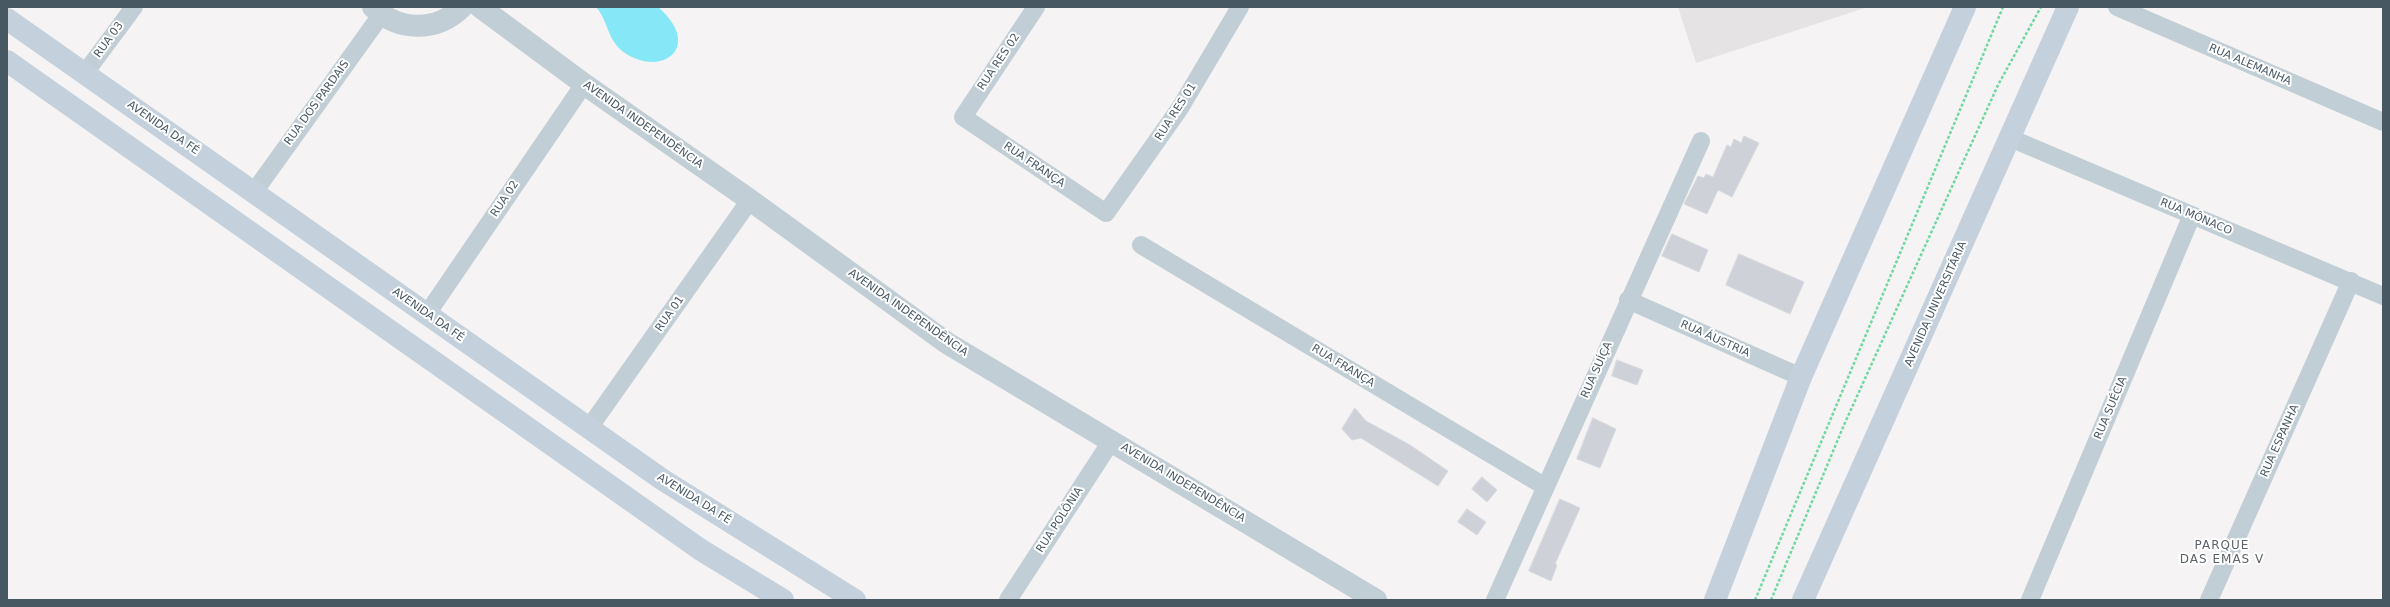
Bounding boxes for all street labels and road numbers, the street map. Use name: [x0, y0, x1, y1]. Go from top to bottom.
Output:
street label: RUA 03: [92, 20, 126, 60]
street label: RUA RES 02: [975, 31, 1023, 93]
street label: RUA ALEMANHA: [2207, 42, 2293, 88]
street label: RUA DOS PARDAIS: [282, 58, 352, 148]
street label: AVENIDA INDEPENDÊNCIA: [581, 79, 705, 171]
street label: RUA RES 01: [1153, 81, 1199, 143]
street label: AVENIDA DA FÉ: [125, 98, 201, 158]
street label: RUA FRANÇA: [1001, 140, 1067, 190]
street label: RUA 02: [488, 178, 522, 220]
street label: RUA MÔNACO: [2158, 196, 2234, 238]
street label: AVENIDA UNIVERSITÁRIA: [1902, 239, 1970, 369]
street label: AVENIDA INDEPENDÊNCIA: [846, 267, 970, 359]
street label: AVENIDA DA FÉ: [390, 285, 466, 345]
street label: RUA 01: [653, 294, 687, 334]
street label: RUA ÁUSTRIA: [1678, 318, 1752, 360]
street label: RUA SUÍÇA: [1579, 340, 1615, 400]
street label: RUA FRANÇA: [1309, 342, 1377, 390]
street label: RUA SUÉCIA: [2092, 375, 2130, 441]
street label: RUA ESPANHA: [2258, 403, 2302, 479]
street label: AVENIDA INDEPENDÊNCIA: [1118, 441, 1248, 525]
street label: AVENIDA DA FÉ: [655, 471, 733, 527]
street label: RUA POLÔNIA: [1034, 485, 1086, 555]

